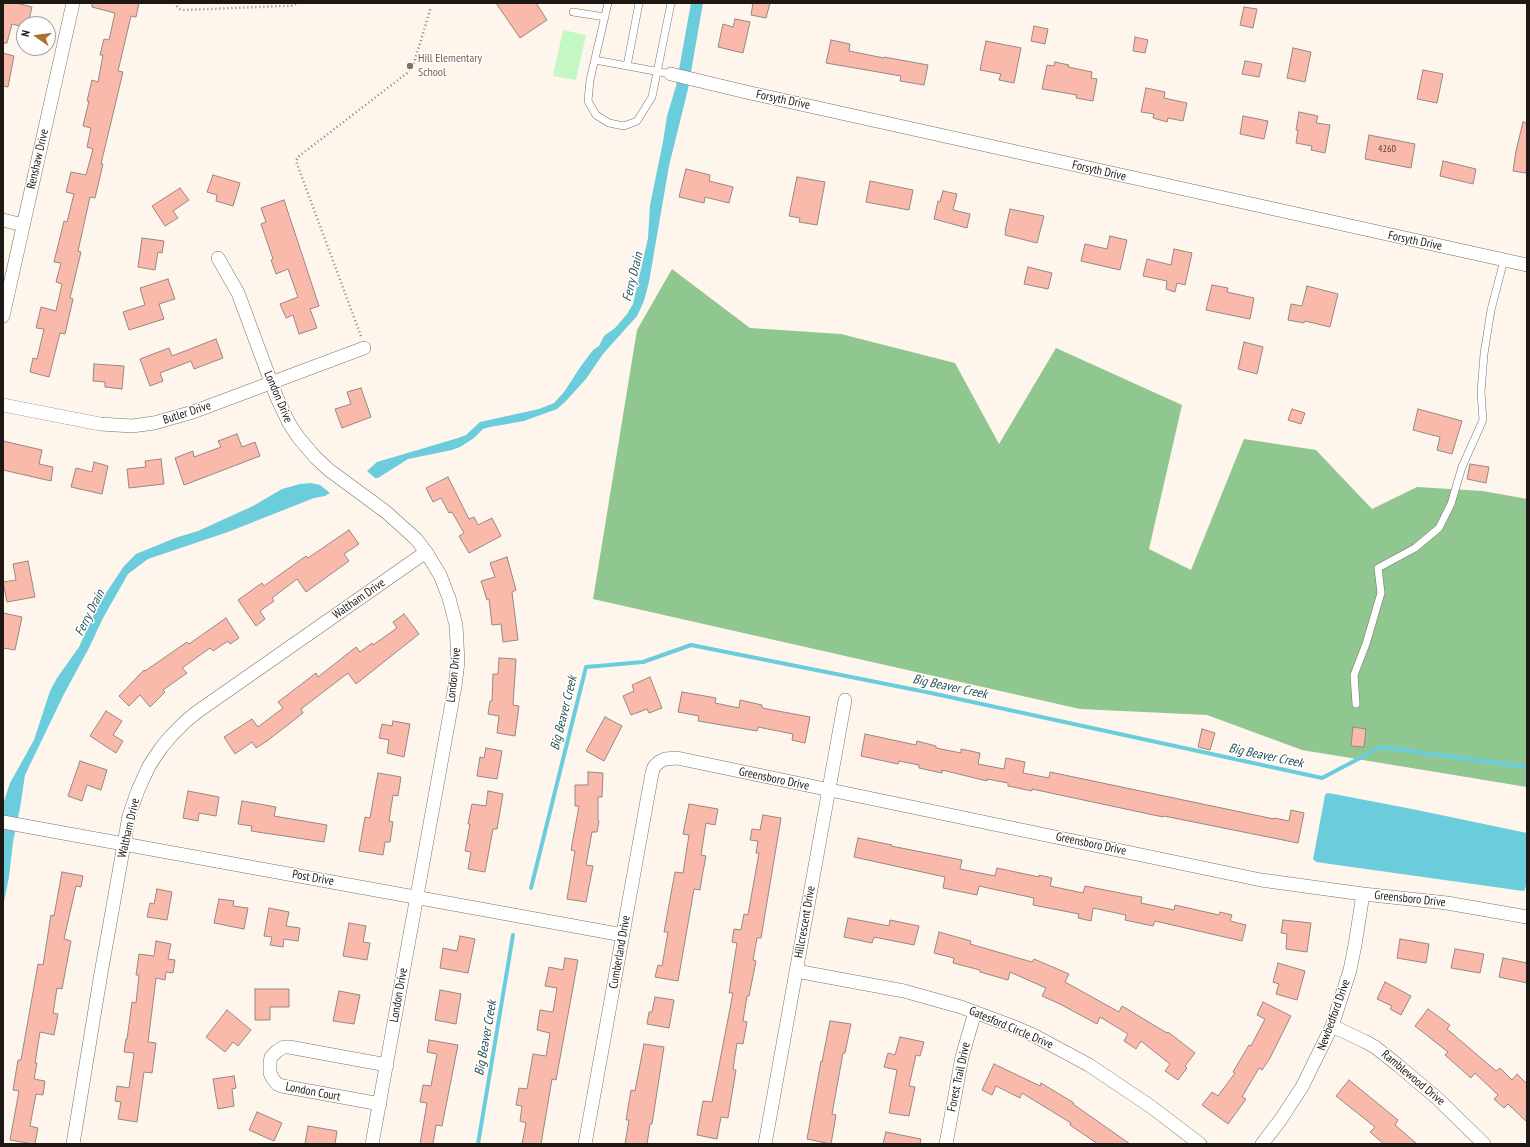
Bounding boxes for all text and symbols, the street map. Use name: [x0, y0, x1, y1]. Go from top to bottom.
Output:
north arrow: [16, 16, 56, 56]
text: N: [18, 29, 33, 38]
place label: Hill Elementary School: [418, 52, 482, 80]
marker: Hill Elementary School: [405, 61, 415, 71]
street label: Forsyth Drive: [755, 87, 811, 113]
street label: Renshaw Drive: [24, 128, 52, 190]
house number: 4260: [1378, 143, 1396, 155]
street label: Forsyth Drive: [1071, 158, 1127, 184]
street label: Forsyth Drive: [1387, 228, 1443, 254]
water label: Ferry Drain: [619, 251, 647, 303]
street label: London Drive: [261, 369, 295, 425]
street label: Butler Drive: [161, 398, 213, 428]
street label: Waltham Drive: [330, 576, 388, 622]
water label: Ferry Drain: [72, 587, 108, 639]
street label: London Drive: [444, 647, 464, 703]
water label: Big Beaver Creek: [911, 671, 989, 703]
water label: Big Beaver Creek: [547, 674, 581, 752]
water label: Big Beaver Creek: [1227, 740, 1305, 772]
street label: Greensboro Drive: [738, 765, 810, 793]
street label: Waltham Drive: [115, 797, 143, 859]
street label: Greensboro Drive: [1055, 830, 1127, 858]
street label: Post Drive: [291, 867, 335, 889]
street label: Hillcrescent Drive: [792, 885, 818, 959]
street label: Greensboro Drive: [1374, 888, 1446, 910]
street label: Cumberland Drive: [606, 914, 634, 990]
street label: London Drive: [387, 967, 411, 1023]
street label: Newbedford Drive: [1314, 977, 1354, 1053]
water label: Big Beaver Creek: [472, 999, 500, 1077]
street label: Gatesford Circle Drive: [967, 1004, 1055, 1052]
street label: Forest Trail Drive: [945, 1041, 973, 1113]
street label: Ramblewood Drive: [1378, 1047, 1448, 1109]
street label: London Court: [284, 1080, 342, 1104]

